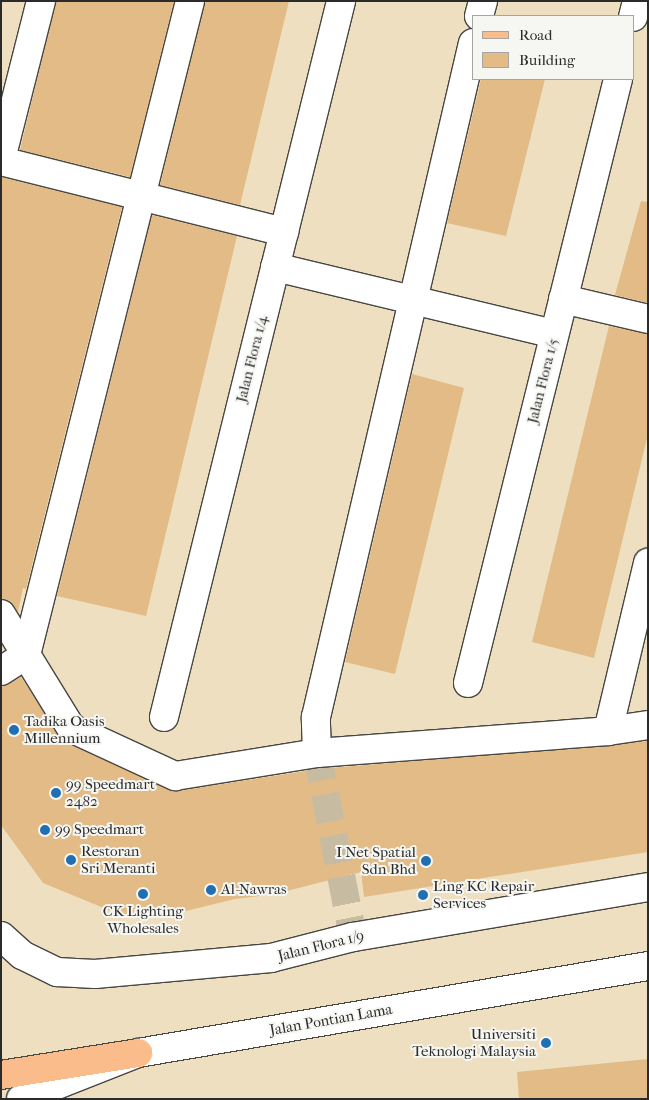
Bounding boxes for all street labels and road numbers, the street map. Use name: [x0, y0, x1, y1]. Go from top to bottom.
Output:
street label: Jalan Flora 1/4: [233, 314, 271, 404]
street label: Jalan Flora 1/5: [524, 337, 562, 425]
street label: Jalan Flora 1/9: [276, 927, 366, 965]
street label: Jalan Pontian Lama: [268, 1000, 394, 1040]

